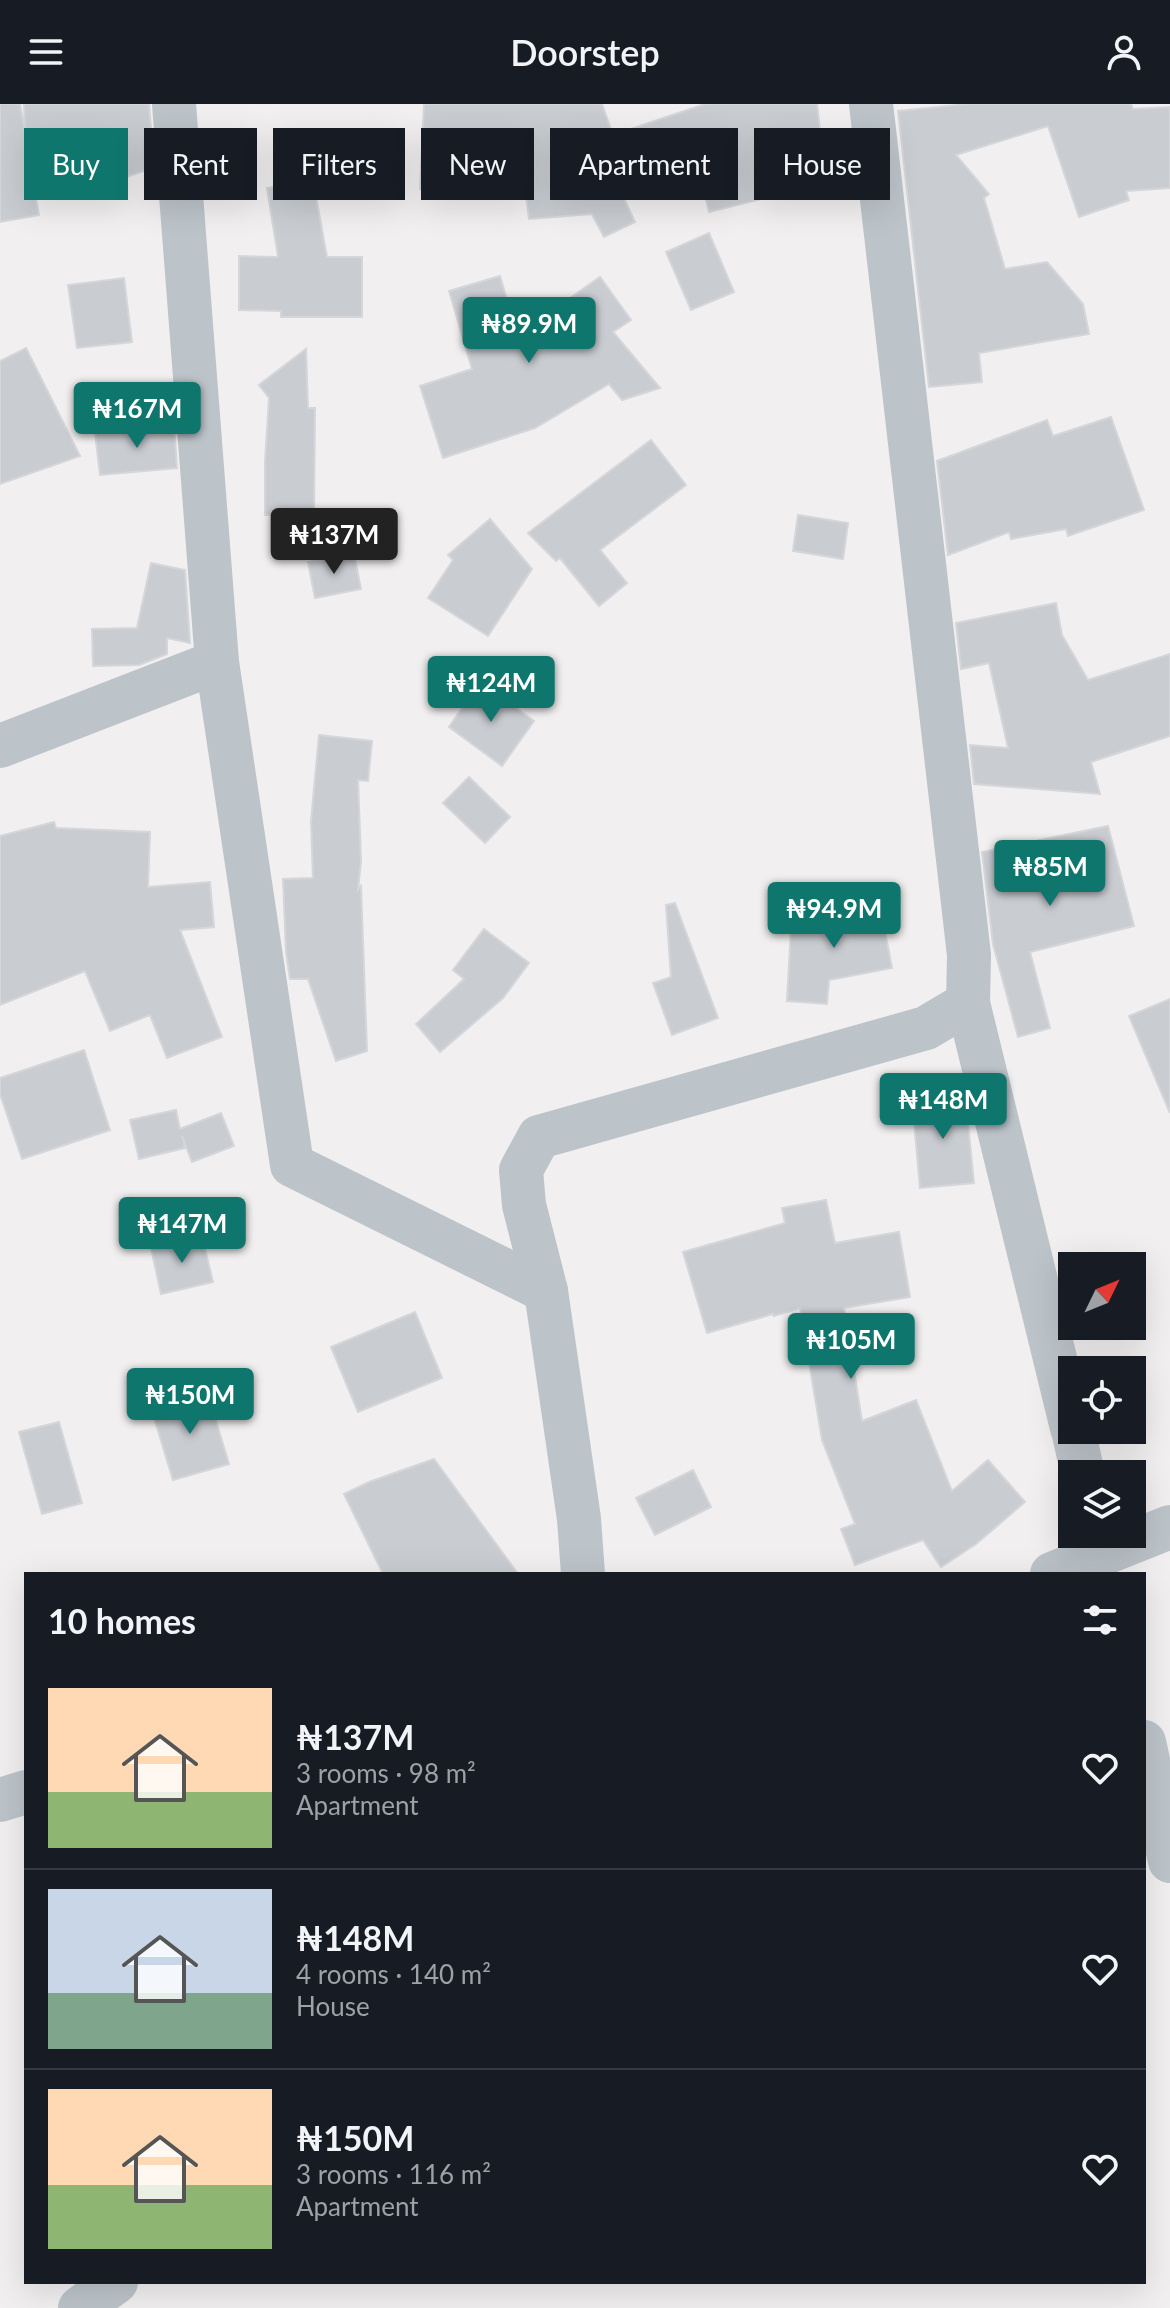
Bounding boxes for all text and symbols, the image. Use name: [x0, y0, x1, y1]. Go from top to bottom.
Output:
icon: menu: [24, 30, 68, 74]
text: Doorstep: [510, 30, 660, 74]
icon: person: [1102, 30, 1146, 74]
chip: Buy: [24, 128, 128, 200]
chip: Rent: [144, 128, 257, 200]
chip: Filters: [273, 128, 405, 200]
chip: New: [421, 128, 534, 200]
chip: Apartment: [550, 128, 738, 200]
chip: House: [754, 128, 890, 200]
pin: ₦89.9M: [464, 297, 594, 365]
text: ₦89.9M: [481, 307, 577, 339]
pin: ₦167M: [81, 382, 193, 450]
text: ₦167M: [92, 392, 182, 424]
pin: ₦137M: [278, 508, 390, 576]
text: ₦137M: [289, 518, 379, 550]
pin: ₦124M: [435, 656, 547, 724]
text: ₦124M: [446, 666, 536, 698]
pin: ₦85M: [1003, 840, 1097, 908]
text: ₦85M: [1012, 850, 1088, 882]
pin: ₦94.9M: [769, 882, 899, 950]
text: ₦94.9M: [786, 892, 882, 924]
pin: ₦148M: [887, 1073, 999, 1141]
text: ₦148M: [898, 1083, 988, 1115]
pin: ₦147M: [126, 1197, 238, 1265]
text: ₦147M: [137, 1207, 227, 1239]
north arrow: [1058, 1252, 1146, 1340]
map controls: [1058, 1252, 1146, 1548]
pin: ₦105M: [795, 1313, 907, 1381]
text: ₦105M: [806, 1323, 896, 1355]
button: locate: [1058, 1356, 1146, 1444]
pin: ₦150M: [134, 1368, 246, 1436]
text: ₦150M: [145, 1378, 235, 1410]
button: layers: [1058, 1460, 1146, 1548]
icon: filters: [1078, 1598, 1122, 1642]
text: 10 homes: [48, 1600, 196, 1641]
text: ₦137M: [296, 1716, 414, 1757]
icon: home: [112, 1720, 208, 1816]
icon: heart: [1078, 1746, 1122, 1790]
text: 3 rooms · 98 m²: [296, 1757, 476, 1789]
text: Apartment: [296, 1789, 419, 1821]
text: ₦148M: [296, 1917, 414, 1958]
icon: home: [112, 1921, 208, 2017]
icon: heart: [1078, 1947, 1122, 1991]
text: 4 rooms · 140 m²: [296, 1958, 491, 1990]
text: House: [296, 1990, 370, 2022]
text: ₦150M: [296, 2117, 414, 2158]
icon: home: [112, 2121, 208, 2217]
icon: heart: [1078, 2147, 1122, 2191]
text: 3 rooms · 116 m²: [296, 2158, 491, 2190]
text: Apartment: [296, 2190, 419, 2222]

